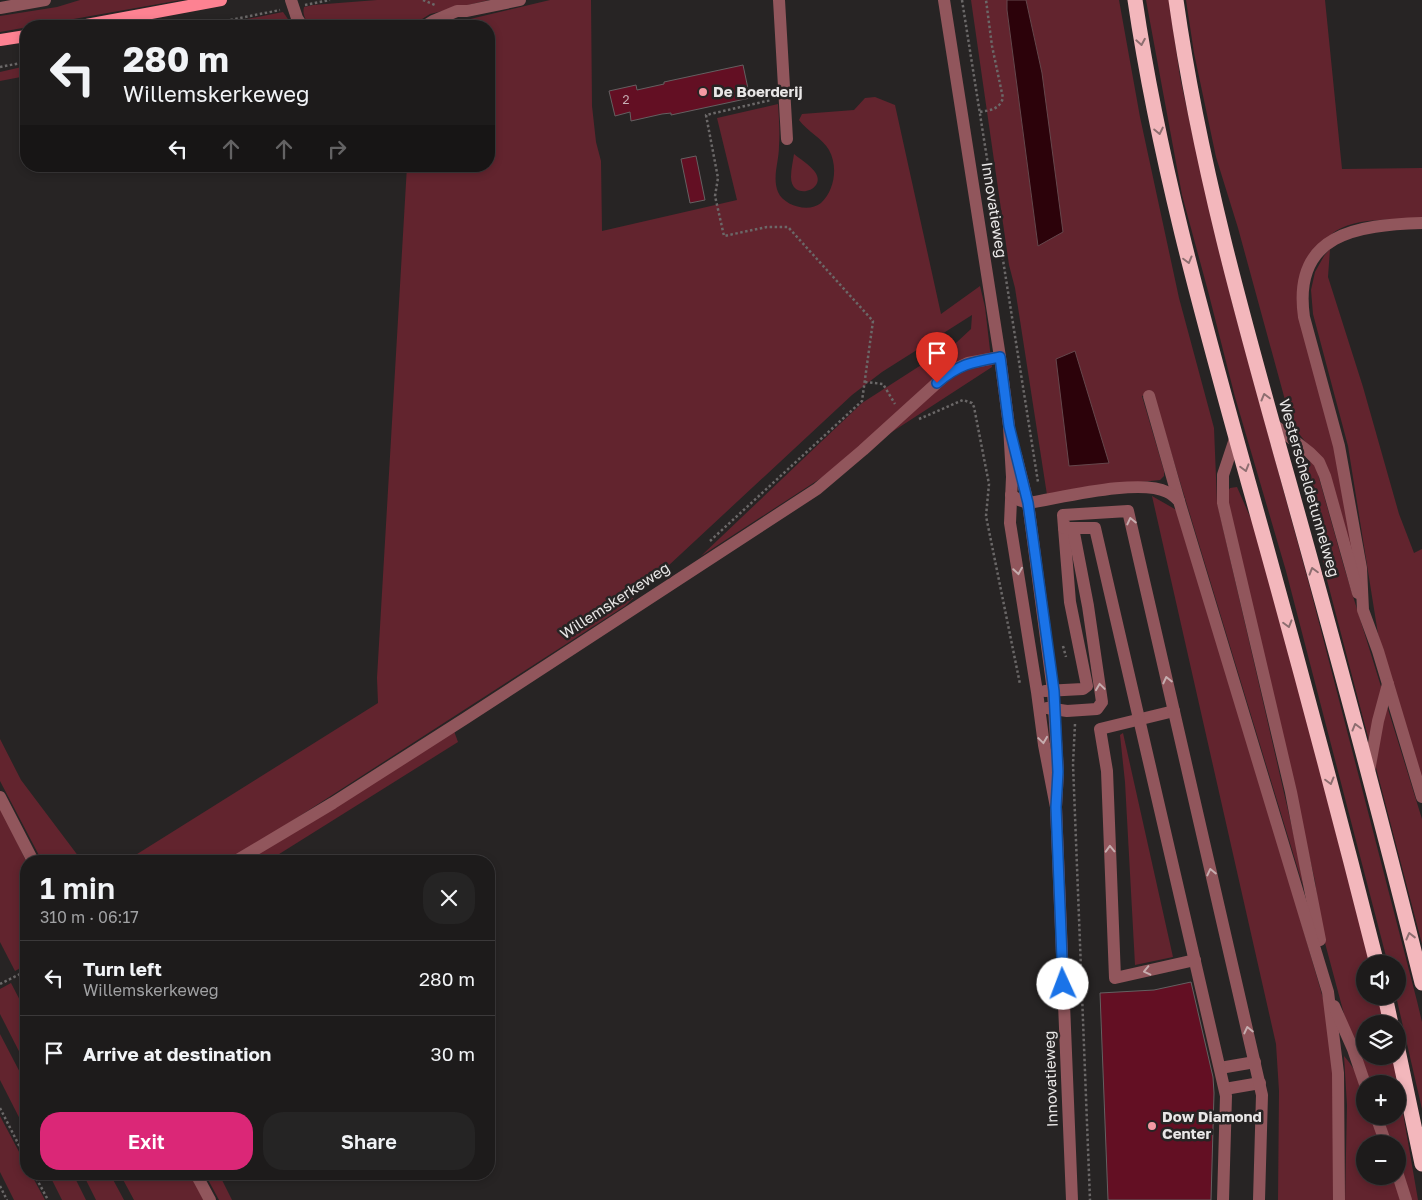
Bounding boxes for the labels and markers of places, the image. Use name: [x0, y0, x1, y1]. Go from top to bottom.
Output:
place label: De Boerderij: [713, 82, 803, 100]
marker: De Boerderij: [697, 86, 709, 98]
pin: [916, 332, 958, 383]
place label: Dow Diamond Center: [1162, 1107, 1262, 1142]
marker: Dow Diamond Center: [1146, 1120, 1158, 1132]

